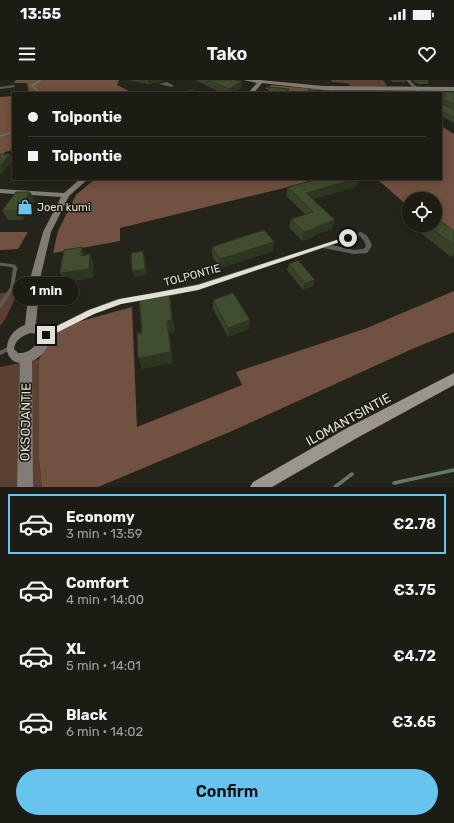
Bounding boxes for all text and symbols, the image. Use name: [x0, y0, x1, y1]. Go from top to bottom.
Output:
text: 13:55: [20, 5, 61, 23]
icon: menu: [16, 43, 38, 65]
text: Tako: [207, 43, 247, 65]
icon: heart: [416, 43, 438, 65]
text: Tolpontie: [52, 108, 122, 126]
text: Tolpontie: [52, 147, 122, 165]
map controls: [402, 192, 442, 232]
button: locate: [402, 192, 442, 232]
shop icon: Joen kumi: [16, 198, 34, 216]
place label: Joen kumi: [37, 201, 91, 214]
route start: [339, 229, 357, 247]
street label: TOLPONTIE: [162, 262, 222, 289]
callout: 1 min: [13, 277, 79, 305]
text: 1 min: [30, 283, 62, 298]
route end: [37, 326, 55, 344]
street label: OKSOJANTIE: [17, 383, 34, 461]
street label: ILOMANTSINTIE: [303, 390, 393, 449]
icon: car: [18, 506, 54, 542]
text: Economy: [66, 508, 135, 526]
text: €2.78: [393, 515, 436, 533]
text: 3 min · 13:59: [66, 526, 142, 541]
icon: car: [18, 572, 54, 608]
text: Comfort: [66, 574, 129, 592]
text: €3.75: [393, 581, 436, 599]
text: 4 min · 14:00: [66, 592, 144, 607]
icon: car: [18, 638, 54, 674]
text: XL: [66, 640, 85, 658]
text: €4.72: [393, 647, 436, 665]
text: 5 min · 14:01: [66, 658, 141, 673]
icon: car: [18, 704, 54, 740]
text: Black: [66, 706, 107, 724]
text: €3.65: [392, 713, 436, 731]
text: 6 min · 14:02: [66, 724, 143, 739]
button: Confirm: [16, 769, 438, 815]

